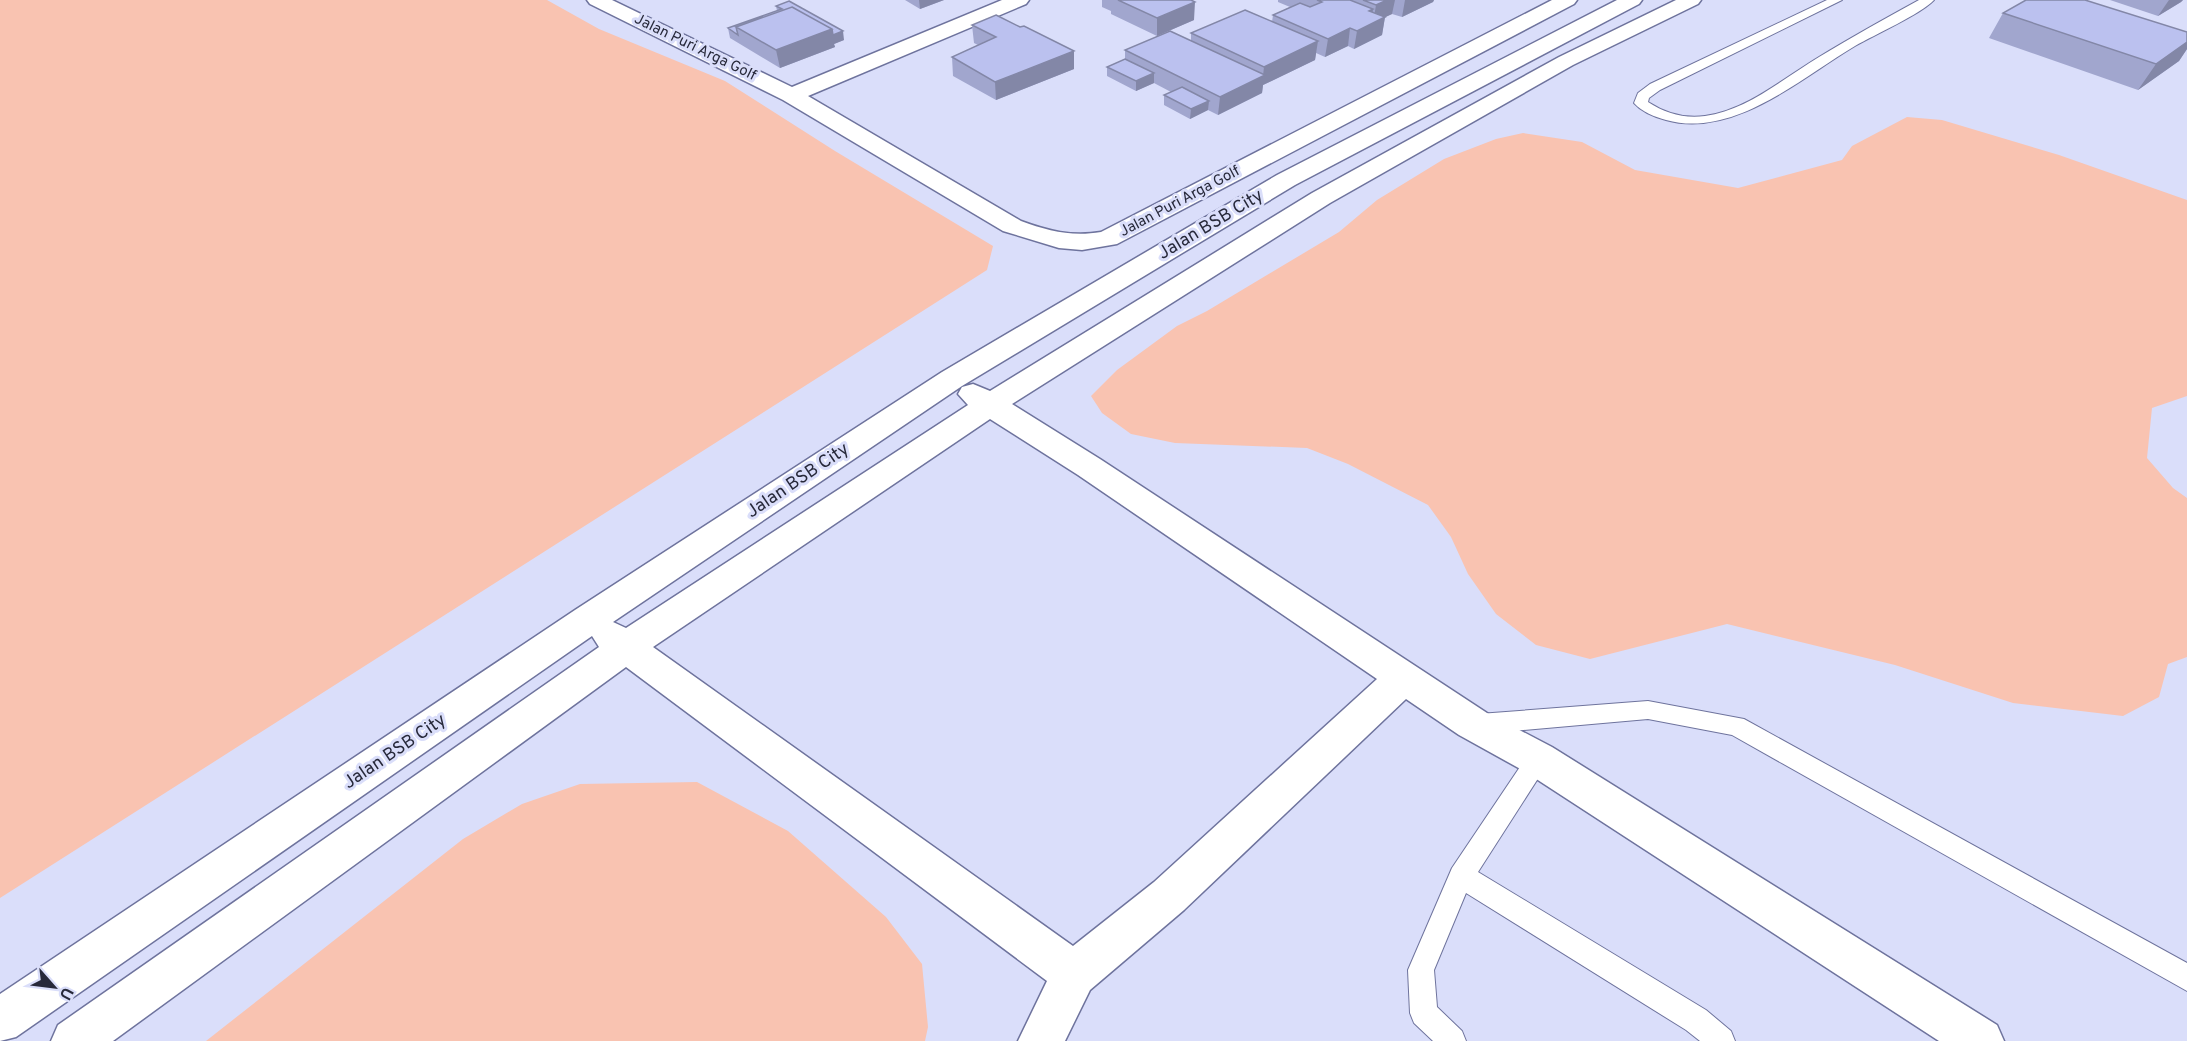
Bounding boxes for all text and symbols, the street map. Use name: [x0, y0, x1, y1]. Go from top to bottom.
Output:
street label: Jalan Puri Arga Golf: [631, 10, 759, 86]
street label: Jalan Puri Arga Golf: [1117, 162, 1243, 242]
street label: Jalan BSB City: [1154, 185, 1268, 265]
street label: Jalan BSB City: [742, 438, 854, 524]
street label: Jalan BSB City: [339, 709, 451, 795]
north arrow: [24, 957, 84, 1017]
text: U: [54, 983, 77, 1003]

